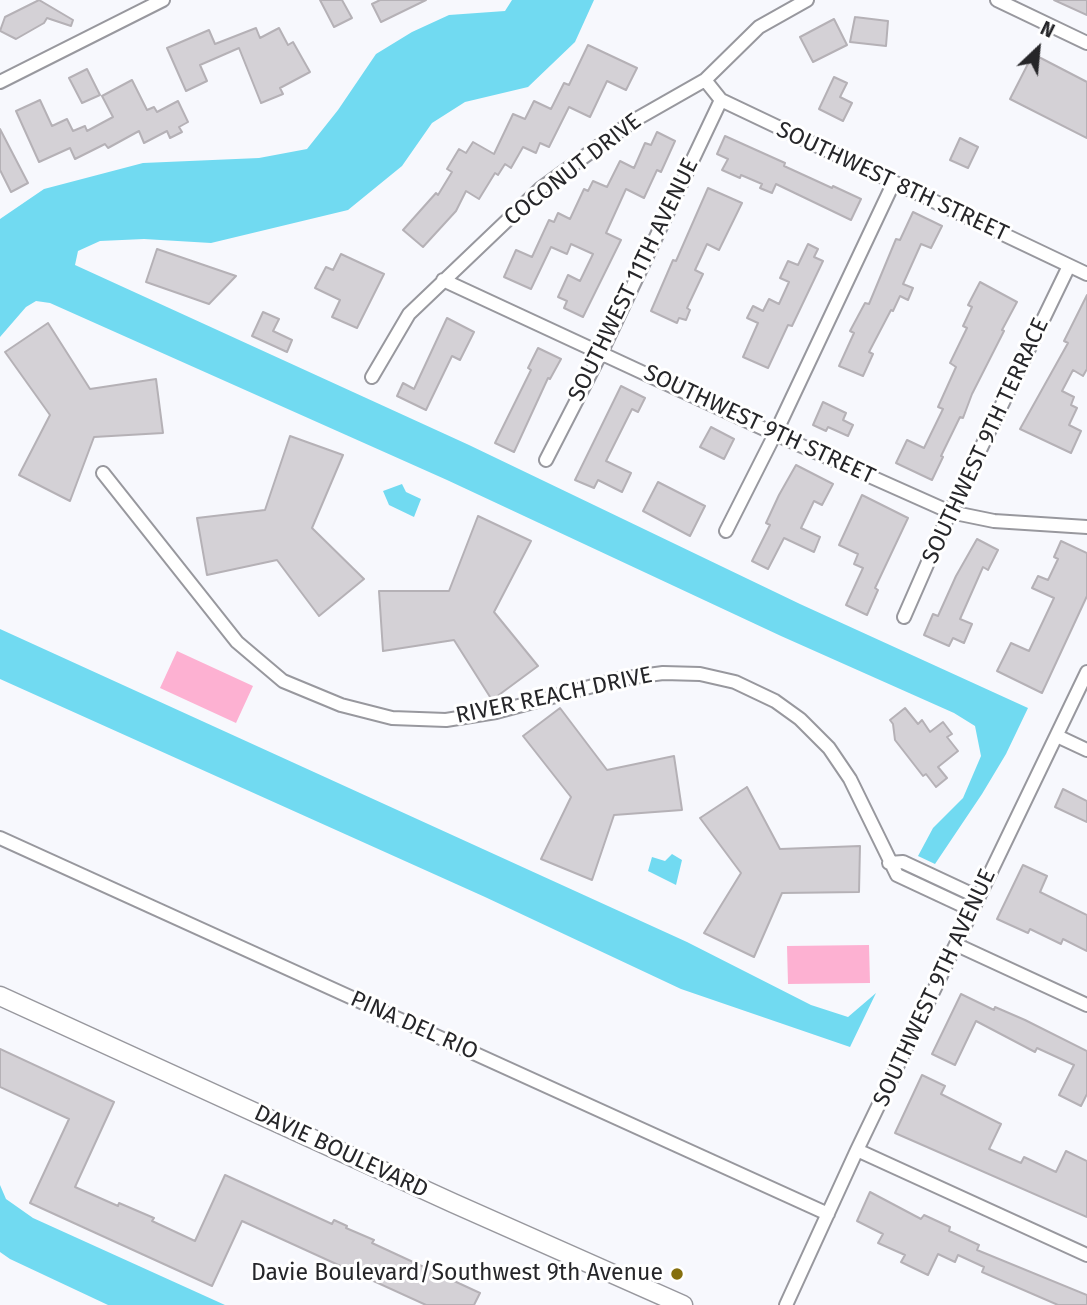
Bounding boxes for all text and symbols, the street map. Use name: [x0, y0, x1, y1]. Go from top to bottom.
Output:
north arrow: [1003, 14, 1073, 84]
text: N: [1037, 17, 1058, 43]
street label: COCONUT DRIVE: [499, 108, 647, 232]
street label: SOUTHWEST 8TH STREET: [772, 116, 1012, 248]
street label: SOUTHWEST 11TH AVENUE: [563, 154, 705, 406]
street label: SOUTHWEST 9TH TERRACE: [917, 314, 1055, 568]
street label: SOUTHWEST 9TH STREET: [639, 359, 879, 491]
street label: RIVER REACH DRIVE: [453, 662, 655, 730]
street label: SOUTHWEST 9TH AVENUE: [868, 865, 1002, 1111]
street label: PINA DEL RIO: [346, 986, 482, 1066]
street label: DAVIE BOULEVARD: [250, 1100, 432, 1204]
place label: Davie Boulevard/Southwest 9th Avenue: [251, 1260, 663, 1288]
marker: Davie Boulevard/Southwest 9th Avenue: [669, 1266, 685, 1282]

